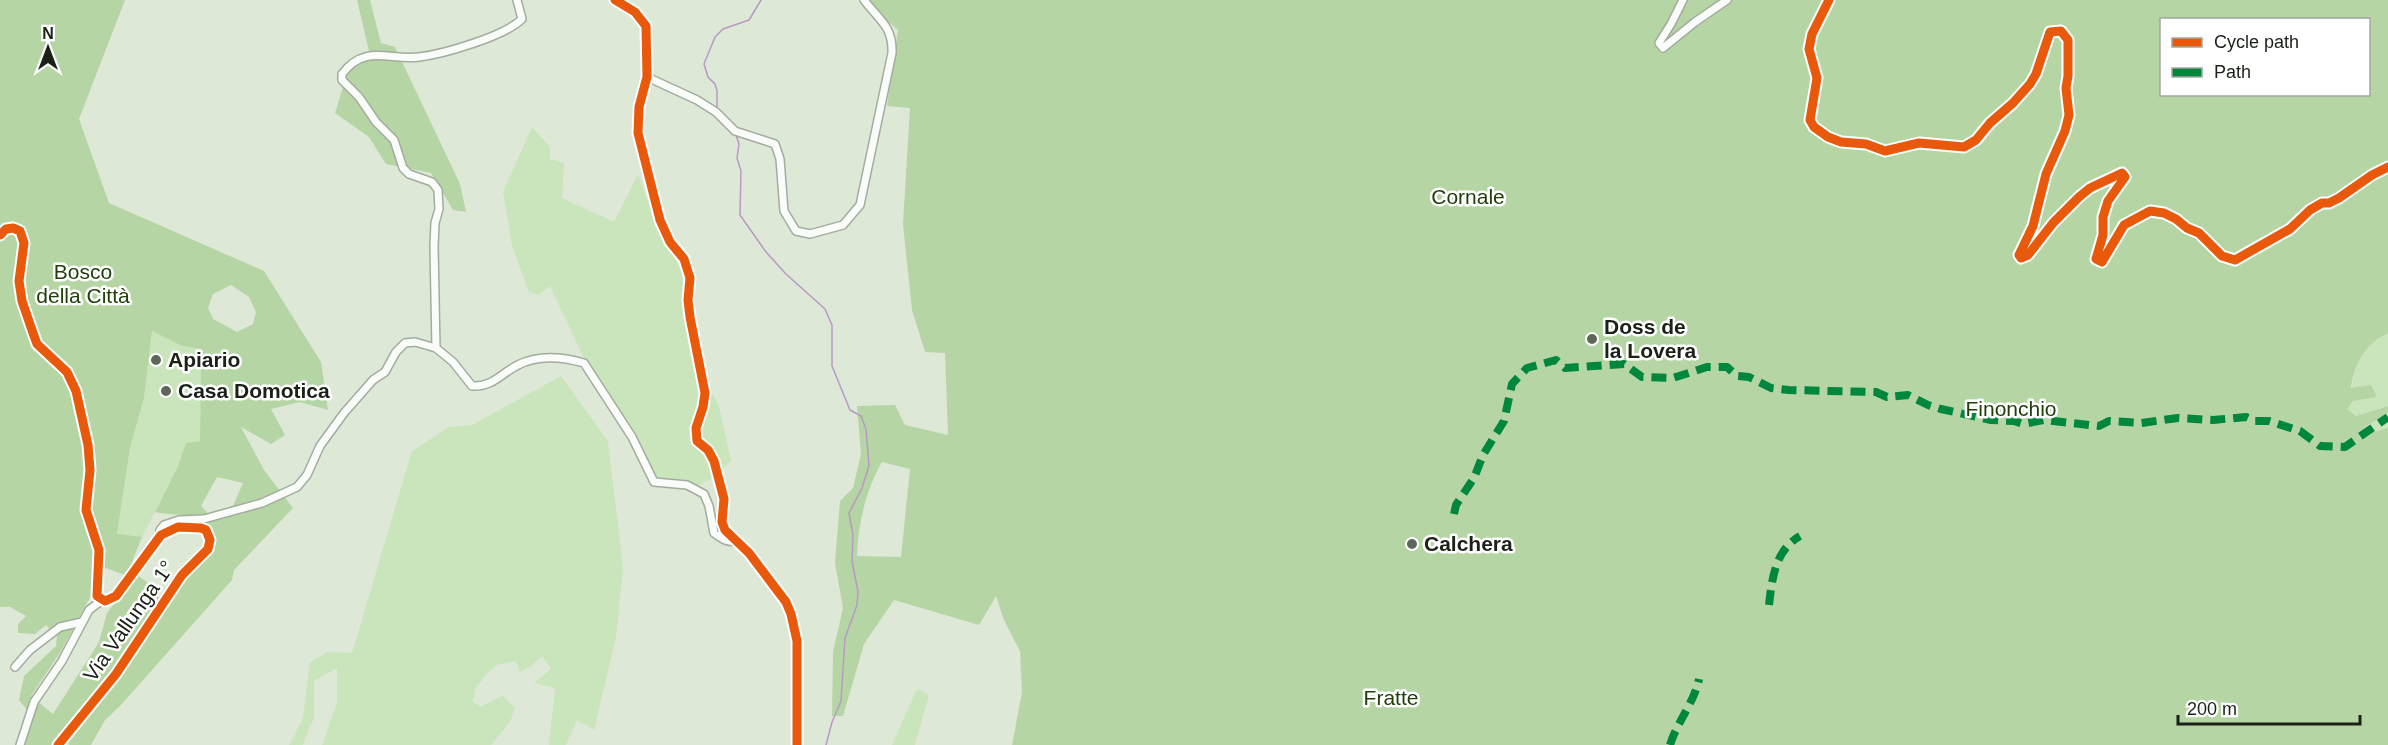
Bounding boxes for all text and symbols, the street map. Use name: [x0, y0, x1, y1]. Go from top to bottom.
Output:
north arrow: [18, 18, 78, 78]
legend: [2160, 18, 2370, 96]
text: N: [42, 25, 54, 42]
text: Cycle path: [2214, 32, 2299, 52]
text: Path: [2214, 62, 2251, 82]
park label: Cornale: [1431, 185, 1505, 208]
park label: Bosco della Città: [36, 260, 130, 307]
place label: Doss de la Lovera: [1604, 315, 1697, 362]
marker: Doss de la Lovera: [1585, 332, 1599, 346]
place label: Apiario: [168, 348, 240, 371]
marker: Apiario: [149, 353, 163, 367]
place label: Casa Domotica: [178, 379, 330, 402]
marker: Casa Domotica: [159, 384, 173, 398]
park label: Finonchio: [1965, 397, 2057, 420]
place label: Calchera: [1424, 532, 1513, 555]
marker: Calchera: [1405, 537, 1419, 551]
street label: Via Vallunga 1°: [78, 556, 179, 685]
park label: Fratte: [1364, 686, 1418, 709]
scale bar: [2178, 688, 2360, 726]
text: 200 m: [2187, 699, 2237, 719]

